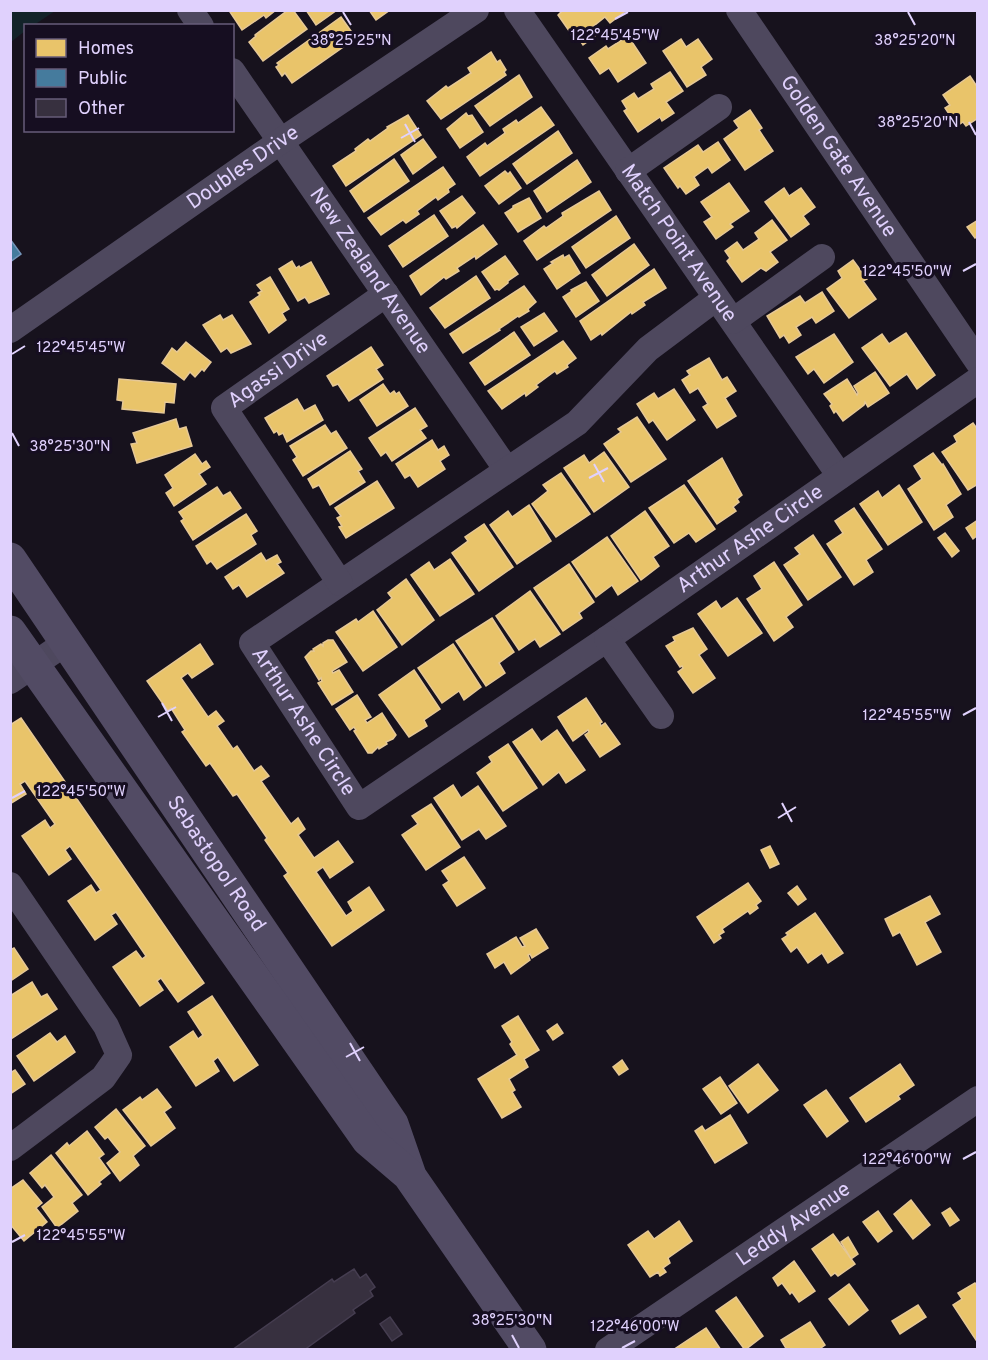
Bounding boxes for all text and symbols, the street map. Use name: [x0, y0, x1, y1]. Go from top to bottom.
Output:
legend: [24, 24, 234, 132]
text: 122°45'45"W: [570, 27, 660, 46]
text: 38°25'25"N: [310, 32, 392, 51]
text: 38°25'20"N: [874, 32, 956, 51]
text: Homes: [78, 38, 134, 61]
text: Public: [78, 68, 128, 91]
street label: Golden Gate Avenue: [774, 70, 903, 243]
text: Other: [78, 98, 125, 121]
text: 38°25'20"N: [877, 114, 959, 133]
street label: Doubles Drive: [182, 119, 304, 216]
street label: Match Point Avenue: [615, 159, 743, 328]
street label: New Zealand Avenue: [303, 182, 437, 360]
text: 122°45'50"W: [862, 263, 952, 282]
street label: Agassi Drive: [222, 325, 334, 415]
text: 122°45'45"W: [36, 339, 126, 358]
text: 38°25'30"N: [29, 438, 111, 457]
street label: Arthur Ashe Circle: [672, 479, 829, 600]
street label: Arthur Ashe Circle: [245, 642, 362, 801]
text: 122°45'55"W: [862, 707, 952, 726]
text: 122°45'50"W: [36, 783, 126, 802]
street label: Sebastopol Road: [160, 791, 272, 937]
text: 122°46'00"W: [862, 1151, 952, 1170]
street label: Leddy Avenue: [731, 1176, 856, 1273]
text: 122°45'55"W: [36, 1227, 126, 1246]
text: 38°25'30"N: [471, 1312, 553, 1331]
text: 122°46'00"W: [590, 1318, 680, 1337]

